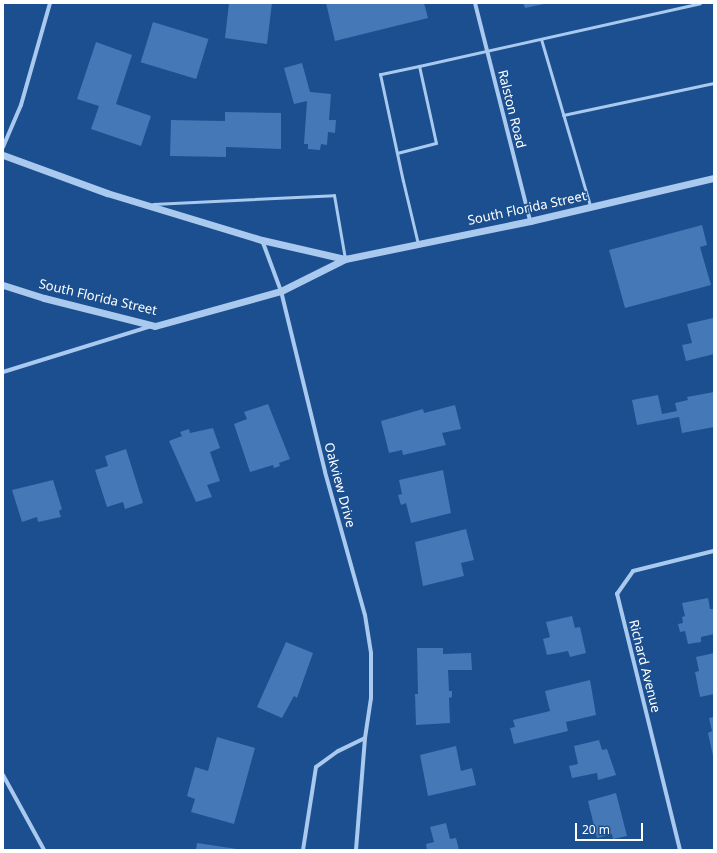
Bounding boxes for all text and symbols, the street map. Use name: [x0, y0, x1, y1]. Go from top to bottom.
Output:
street label: Ralston Road: [495, 68, 529, 150]
street label: South Florida Street: [466, 188, 588, 228]
street label: South Florida Street: [37, 276, 159, 318]
street label: Oakview Drive: [321, 441, 359, 529]
street label: Richard Avenue: [626, 618, 664, 714]
scale bar: [577, 815, 645, 841]
text: 20 m: [582, 821, 610, 838]

